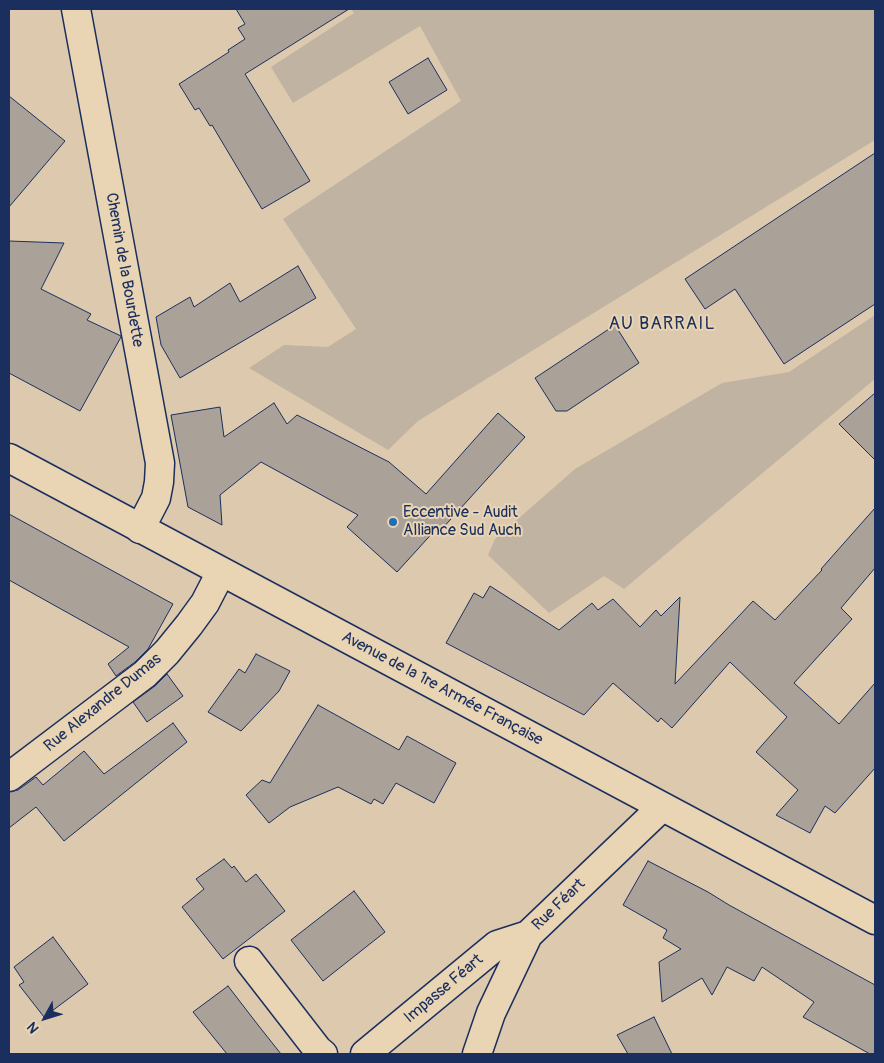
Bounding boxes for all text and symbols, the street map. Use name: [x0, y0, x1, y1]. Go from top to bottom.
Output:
street label: Chemin de la Bourdette: [101, 191, 147, 349]
district label: AU BARRAIL: [607, 313, 717, 335]
place label: Eccentive - Audit Alliance Sud Auch: [403, 503, 521, 541]
marker: Eccentive - Audit Alliance Sud Auch: [387, 516, 399, 528]
street label: Avenue de la 1re Armée Française: [338, 628, 546, 750]
street label: Rue Alexandre Dumas: [40, 650, 166, 756]
street label: Rue Féart: [528, 875, 590, 935]
street label: Impasse Féart: [401, 950, 487, 1028]
north arrow: [20, 993, 70, 1043]
text: N: [23, 1019, 43, 1037]

